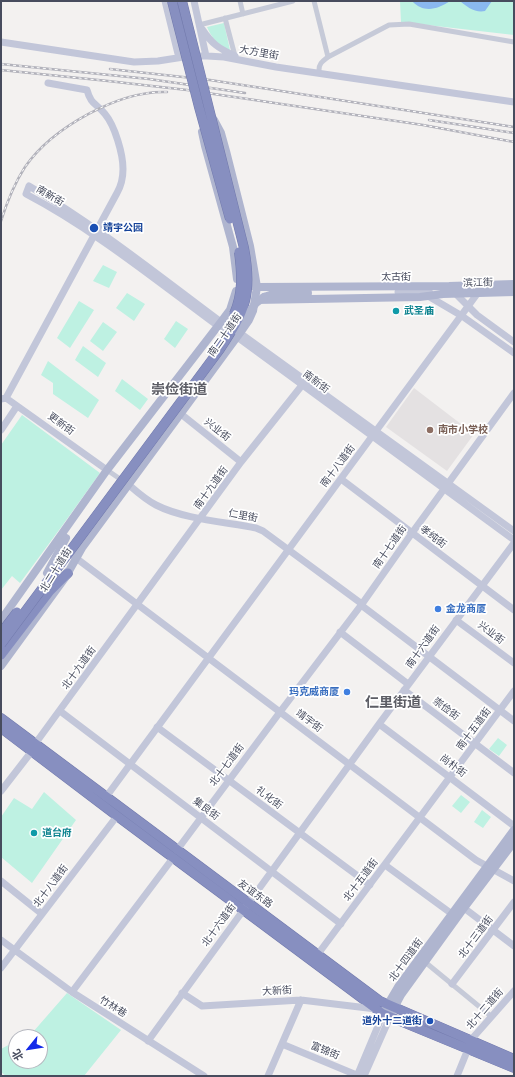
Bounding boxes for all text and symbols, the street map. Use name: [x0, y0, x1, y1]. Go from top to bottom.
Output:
street label: 大方里街: [238, 44, 280, 62]
street label: 南新街: [34, 183, 66, 209]
marker: 靖宇公园: [88, 222, 100, 234]
place label: 靖宇公园: [103, 222, 143, 234]
street label: 太古街: [381, 271, 411, 283]
street label: 滨江街: [463, 277, 493, 289]
place label: 武圣庙: [404, 305, 434, 317]
marker: 武圣庙: [391, 306, 401, 316]
street label: 南二十道街: [206, 311, 244, 359]
street label: 南新街: [300, 368, 332, 396]
district label: 崇俭街道: [151, 382, 207, 398]
street label: 更新街: [45, 410, 77, 438]
street label: 兴业街: [201, 416, 233, 444]
place label: 南市小学校: [438, 424, 488, 436]
marker: 南市小学校: [425, 425, 435, 435]
street label: 南十八道街: [318, 442, 358, 490]
street label: 南十九道街: [191, 464, 231, 512]
street label: 仁里街: [227, 507, 259, 525]
street label: 南十七道街: [371, 523, 409, 571]
street label: 孝纯街: [417, 523, 449, 551]
street label: 北二十道街: [38, 546, 74, 594]
place label: 金龙商厦: [446, 603, 486, 615]
marker: 金龙商厦: [433, 604, 443, 614]
street label: 兴业街: [475, 619, 507, 647]
street label: 南十六道街: [403, 623, 443, 671]
street label: 北十九道街: [59, 644, 99, 692]
place label: 玛克威商厦: [289, 686, 339, 698]
marker: 玛克威商厦: [342, 687, 352, 697]
district label: 仁里街道: [365, 695, 421, 711]
street label: 崇俭街: [430, 695, 462, 723]
street label: 南十五道街: [454, 705, 494, 753]
street label: 靖宇街: [293, 707, 325, 735]
street label: 北十七道街: [207, 741, 247, 789]
street label: 尚朴街: [437, 752, 469, 780]
street label: 礼化街: [253, 784, 285, 812]
street label: 集良街: [190, 795, 222, 823]
place label: 道台府: [42, 827, 72, 839]
marker: 道台府: [29, 828, 39, 838]
street label: 北十五道街: [341, 856, 381, 904]
street label: 北十八道街: [31, 862, 71, 910]
street label: 友谊东路: [235, 877, 275, 911]
street label: 北十六道街: [199, 901, 239, 949]
street label: 北十三道街: [456, 913, 496, 961]
street label: 北十四道街: [386, 936, 426, 984]
street label: 大新街: [262, 984, 292, 998]
street label: 北十二道街: [464, 986, 506, 1032]
street label: 竹林巷: [97, 994, 129, 1020]
place label: 道外十二道街: [362, 1015, 422, 1027]
marker: 道外十二道街: [425, 1016, 435, 1026]
north arrow: [8, 1029, 48, 1069]
street label: 富锦街: [309, 1040, 341, 1062]
text: 北: [10, 1047, 26, 1063]

